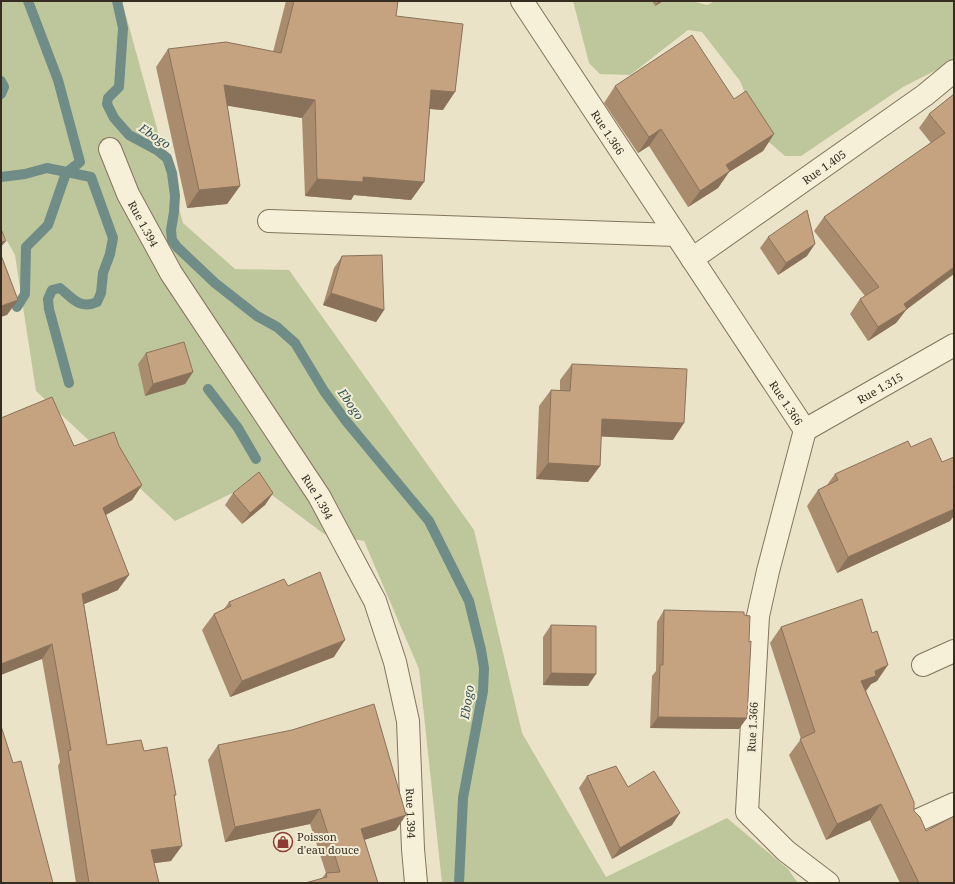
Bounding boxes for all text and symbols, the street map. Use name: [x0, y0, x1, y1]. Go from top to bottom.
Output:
street label: Rue 1.366: [588, 107, 629, 157]
water label: Ebogo: [135, 119, 174, 153]
street label: Rue 1.405: [799, 146, 849, 187]
street label: Rue 1.394: [125, 198, 163, 249]
street label: Rue 1.315: [854, 368, 905, 406]
street label: Rue 1.366: [767, 377, 807, 428]
water label: Ebogo: [334, 384, 368, 423]
street label: Rue 1.394: [299, 471, 337, 522]
water label: Ebogo: [456, 683, 478, 721]
street label: Rue 1.366: [743, 701, 761, 753]
street label: Rue 1.394: [403, 788, 420, 839]
place label: Poisson d'eau douce: [297, 829, 359, 857]
shop icon: Poisson d'eau douce: [272, 831, 294, 853]

